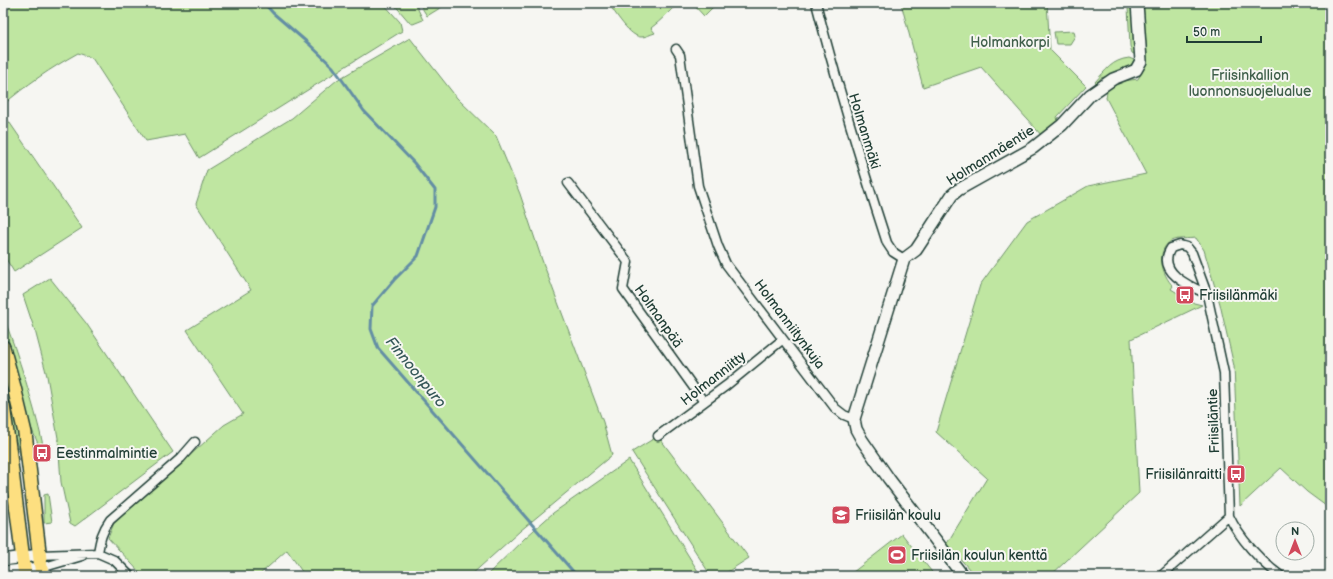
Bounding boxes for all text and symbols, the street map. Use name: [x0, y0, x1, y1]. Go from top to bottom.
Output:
scale bar: [1187, 18, 1261, 44]
text: 50 m: [1193, 25, 1220, 40]
park label: Holmankorpi: [970, 34, 1050, 51]
park label: Friisinkallion luonnonsuojelualue: [1189, 67, 1311, 100]
street label: Holmanmäki: [845, 91, 884, 171]
street label: Holmanmäentie: [943, 122, 1037, 189]
street label: Holmanniitynkuja: [750, 276, 829, 372]
street label: Holmanpää: [631, 282, 686, 351]
bus stop icon: Friisilänmäki: [1174, 284, 1196, 306]
place label: Friisilänmäki: [1199, 287, 1278, 304]
water label: Finnoonpuro: [381, 333, 450, 412]
street label: Holmanniitty: [677, 347, 750, 409]
street label: Friisiläntie: [1204, 388, 1223, 454]
bus stop icon: Eestinmalmintie: [31, 442, 53, 464]
place label: Eestinmalmintie: [56, 445, 157, 462]
bus stop icon: Friisilänraitti: [1225, 463, 1247, 485]
place label: Friisilänraitti: [1145, 466, 1222, 483]
school or university icon: Friisilän koulu: [830, 504, 852, 526]
place label: Friisilän koulu: [855, 507, 941, 524]
north arrow: [1275, 521, 1315, 561]
text: N: [1291, 525, 1299, 538]
sports icon: Friisilän koulun kenttä: [886, 544, 908, 566]
place label: Friisilän koulun kenttä: [911, 547, 1048, 564]

